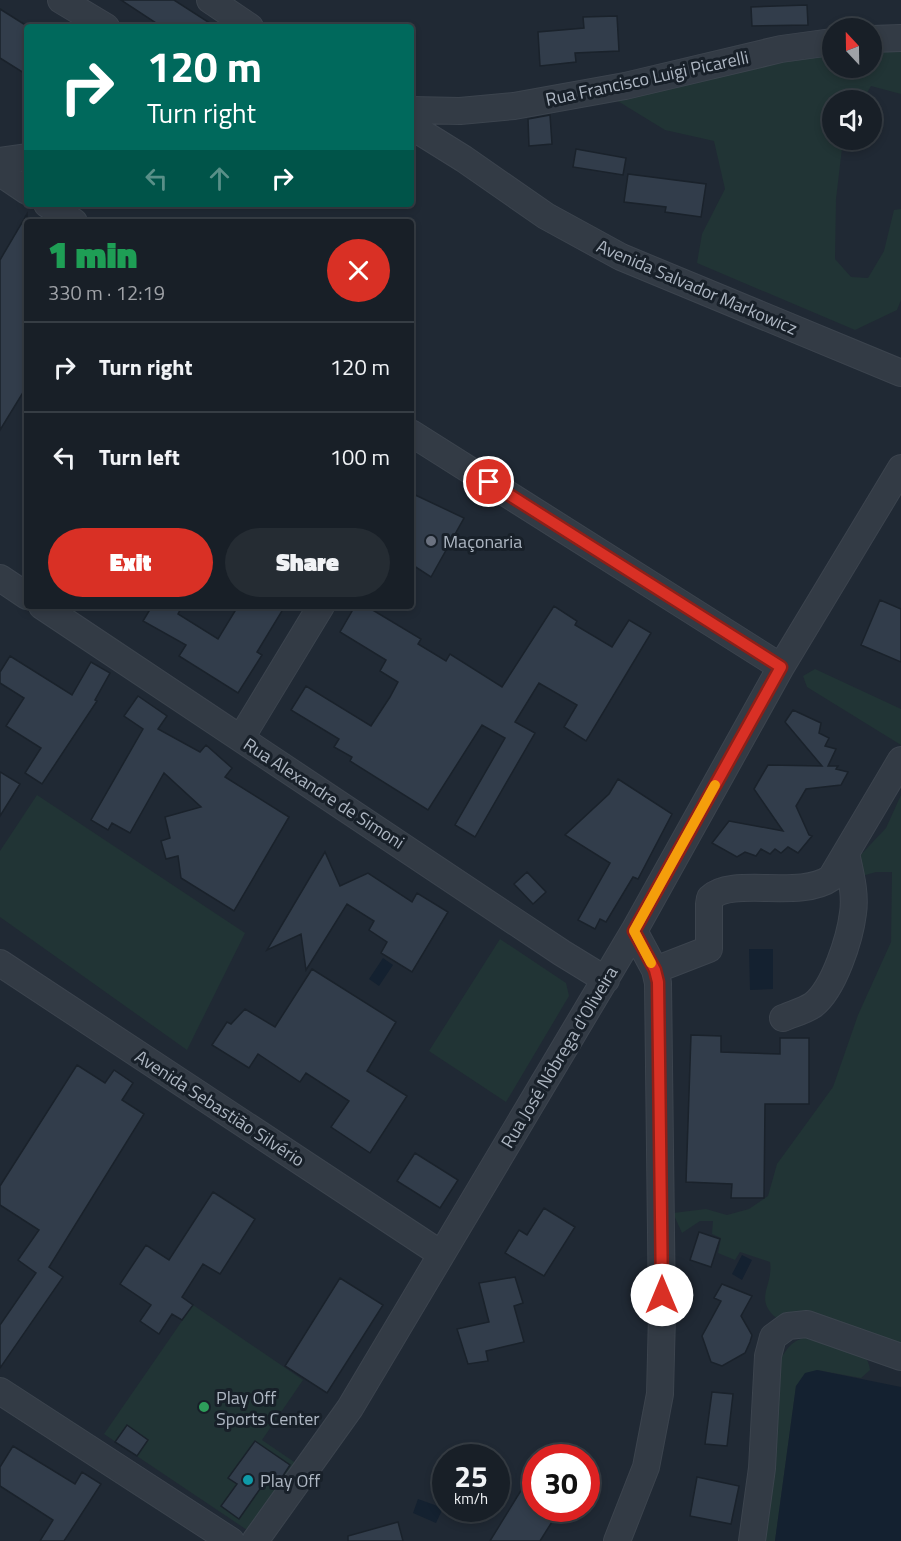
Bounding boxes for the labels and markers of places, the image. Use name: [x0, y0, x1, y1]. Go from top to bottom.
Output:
pin: [463, 456, 514, 507]
place label: Maçonaria: [443, 528, 522, 555]
marker: Maçonaria: [424, 534, 438, 548]
place label: Play Off Sports Center: [216, 1384, 320, 1432]
marker: Play Off Sports Center: [197, 1400, 211, 1414]
place label: Play Off: [260, 1467, 320, 1494]
marker: Play Off: [241, 1473, 255, 1487]

